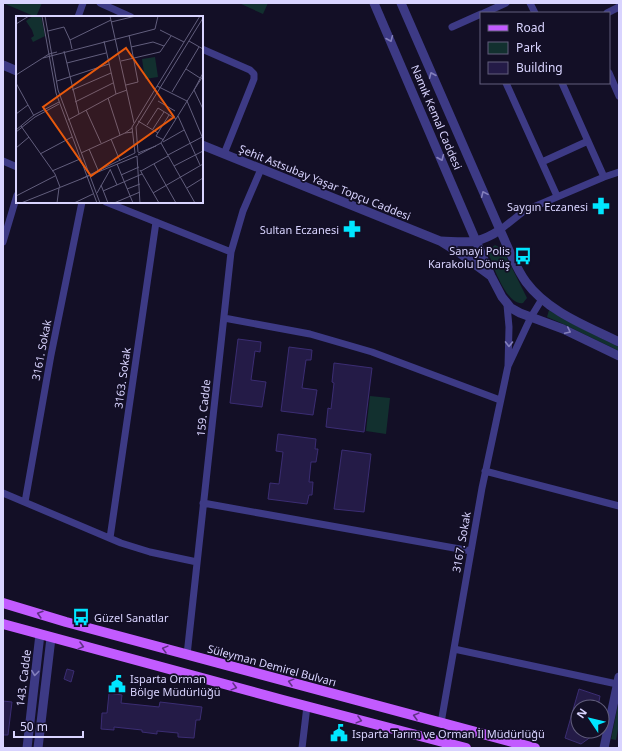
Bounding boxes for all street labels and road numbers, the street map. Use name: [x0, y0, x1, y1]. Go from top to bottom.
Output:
street label: Namık Kemal Caddesi: [408, 62, 466, 172]
street label: Şehit Astsubay Yaşar Topçu Caddesi: [237, 141, 413, 223]
street label: 3161. Sokak: [28, 318, 54, 382]
street label: 3163. Sokak: [110, 346, 134, 410]
street label: 159. Cadde: [193, 379, 213, 437]
street label: 3167. Sokak: [448, 510, 474, 574]
street label: Süleyman Demirel Bulvarı: [206, 641, 338, 689]
street label: 143. Cadde: [12, 649, 34, 707]

